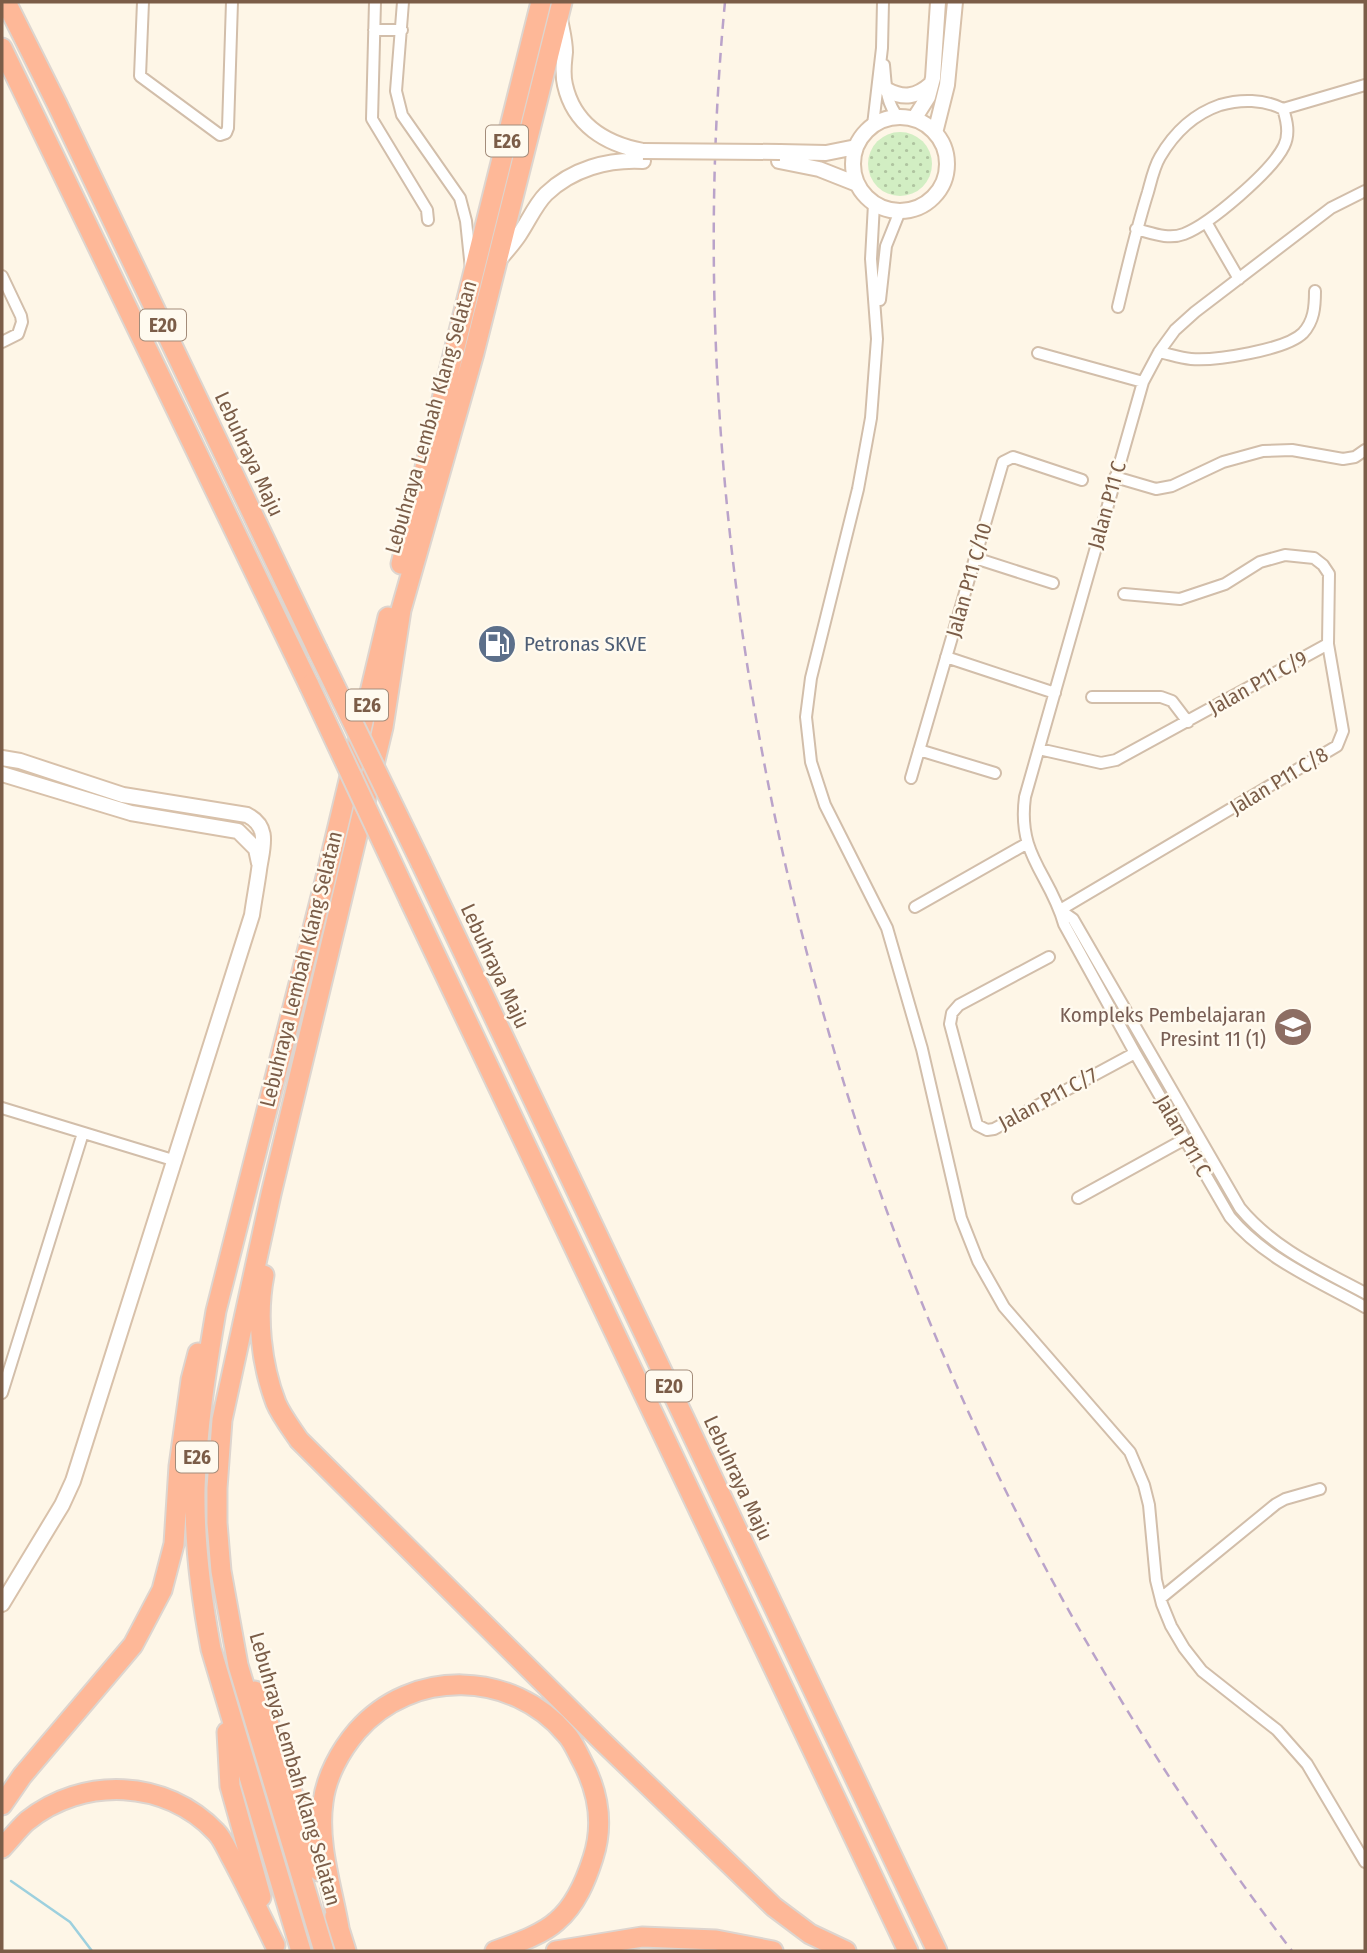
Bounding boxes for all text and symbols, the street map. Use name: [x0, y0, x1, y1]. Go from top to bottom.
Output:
road number: E26: [486, 125, 528, 156]
street label: Lebuhraya Lembah Klang Selatan: [379, 277, 483, 557]
road number: E20: [140, 310, 186, 340]
street label: Lebuhraya Maju: [209, 387, 289, 521]
street label: Jalan P11 C: [1082, 458, 1132, 552]
street label: Jalan P11 C/10: [940, 520, 998, 640]
fuel station icon: Petronas SKVE: [476, 623, 518, 665]
place label: Petronas SKVE: [524, 631, 647, 657]
street label: Jalan P11 C/9: [1204, 645, 1312, 721]
road number: E26: [346, 690, 388, 720]
street label: Jalan P11 C/8: [1225, 742, 1333, 820]
street label: Lebuhraya Lembah Klang Selatan: [254, 828, 348, 1110]
street label: Lebuhraya Maju: [455, 899, 535, 1033]
place label: Kompleks Pembelajaran Presint 11 (1): [1060, 1002, 1266, 1052]
school or university icon: Kompleks Pembelajaran Presint 11 (1): [1272, 1006, 1314, 1048]
street label: Jalan P11 C/7: [994, 1062, 1102, 1136]
street label: Jalan P11 C: [1149, 1090, 1217, 1182]
road number: E20: [646, 1370, 692, 1402]
street label: Lebuhraya Maju: [698, 1411, 778, 1545]
road number: E26: [176, 1442, 218, 1472]
street label: Lebuhraya Lembah Klang Selatan: [243, 1629, 347, 1909]

